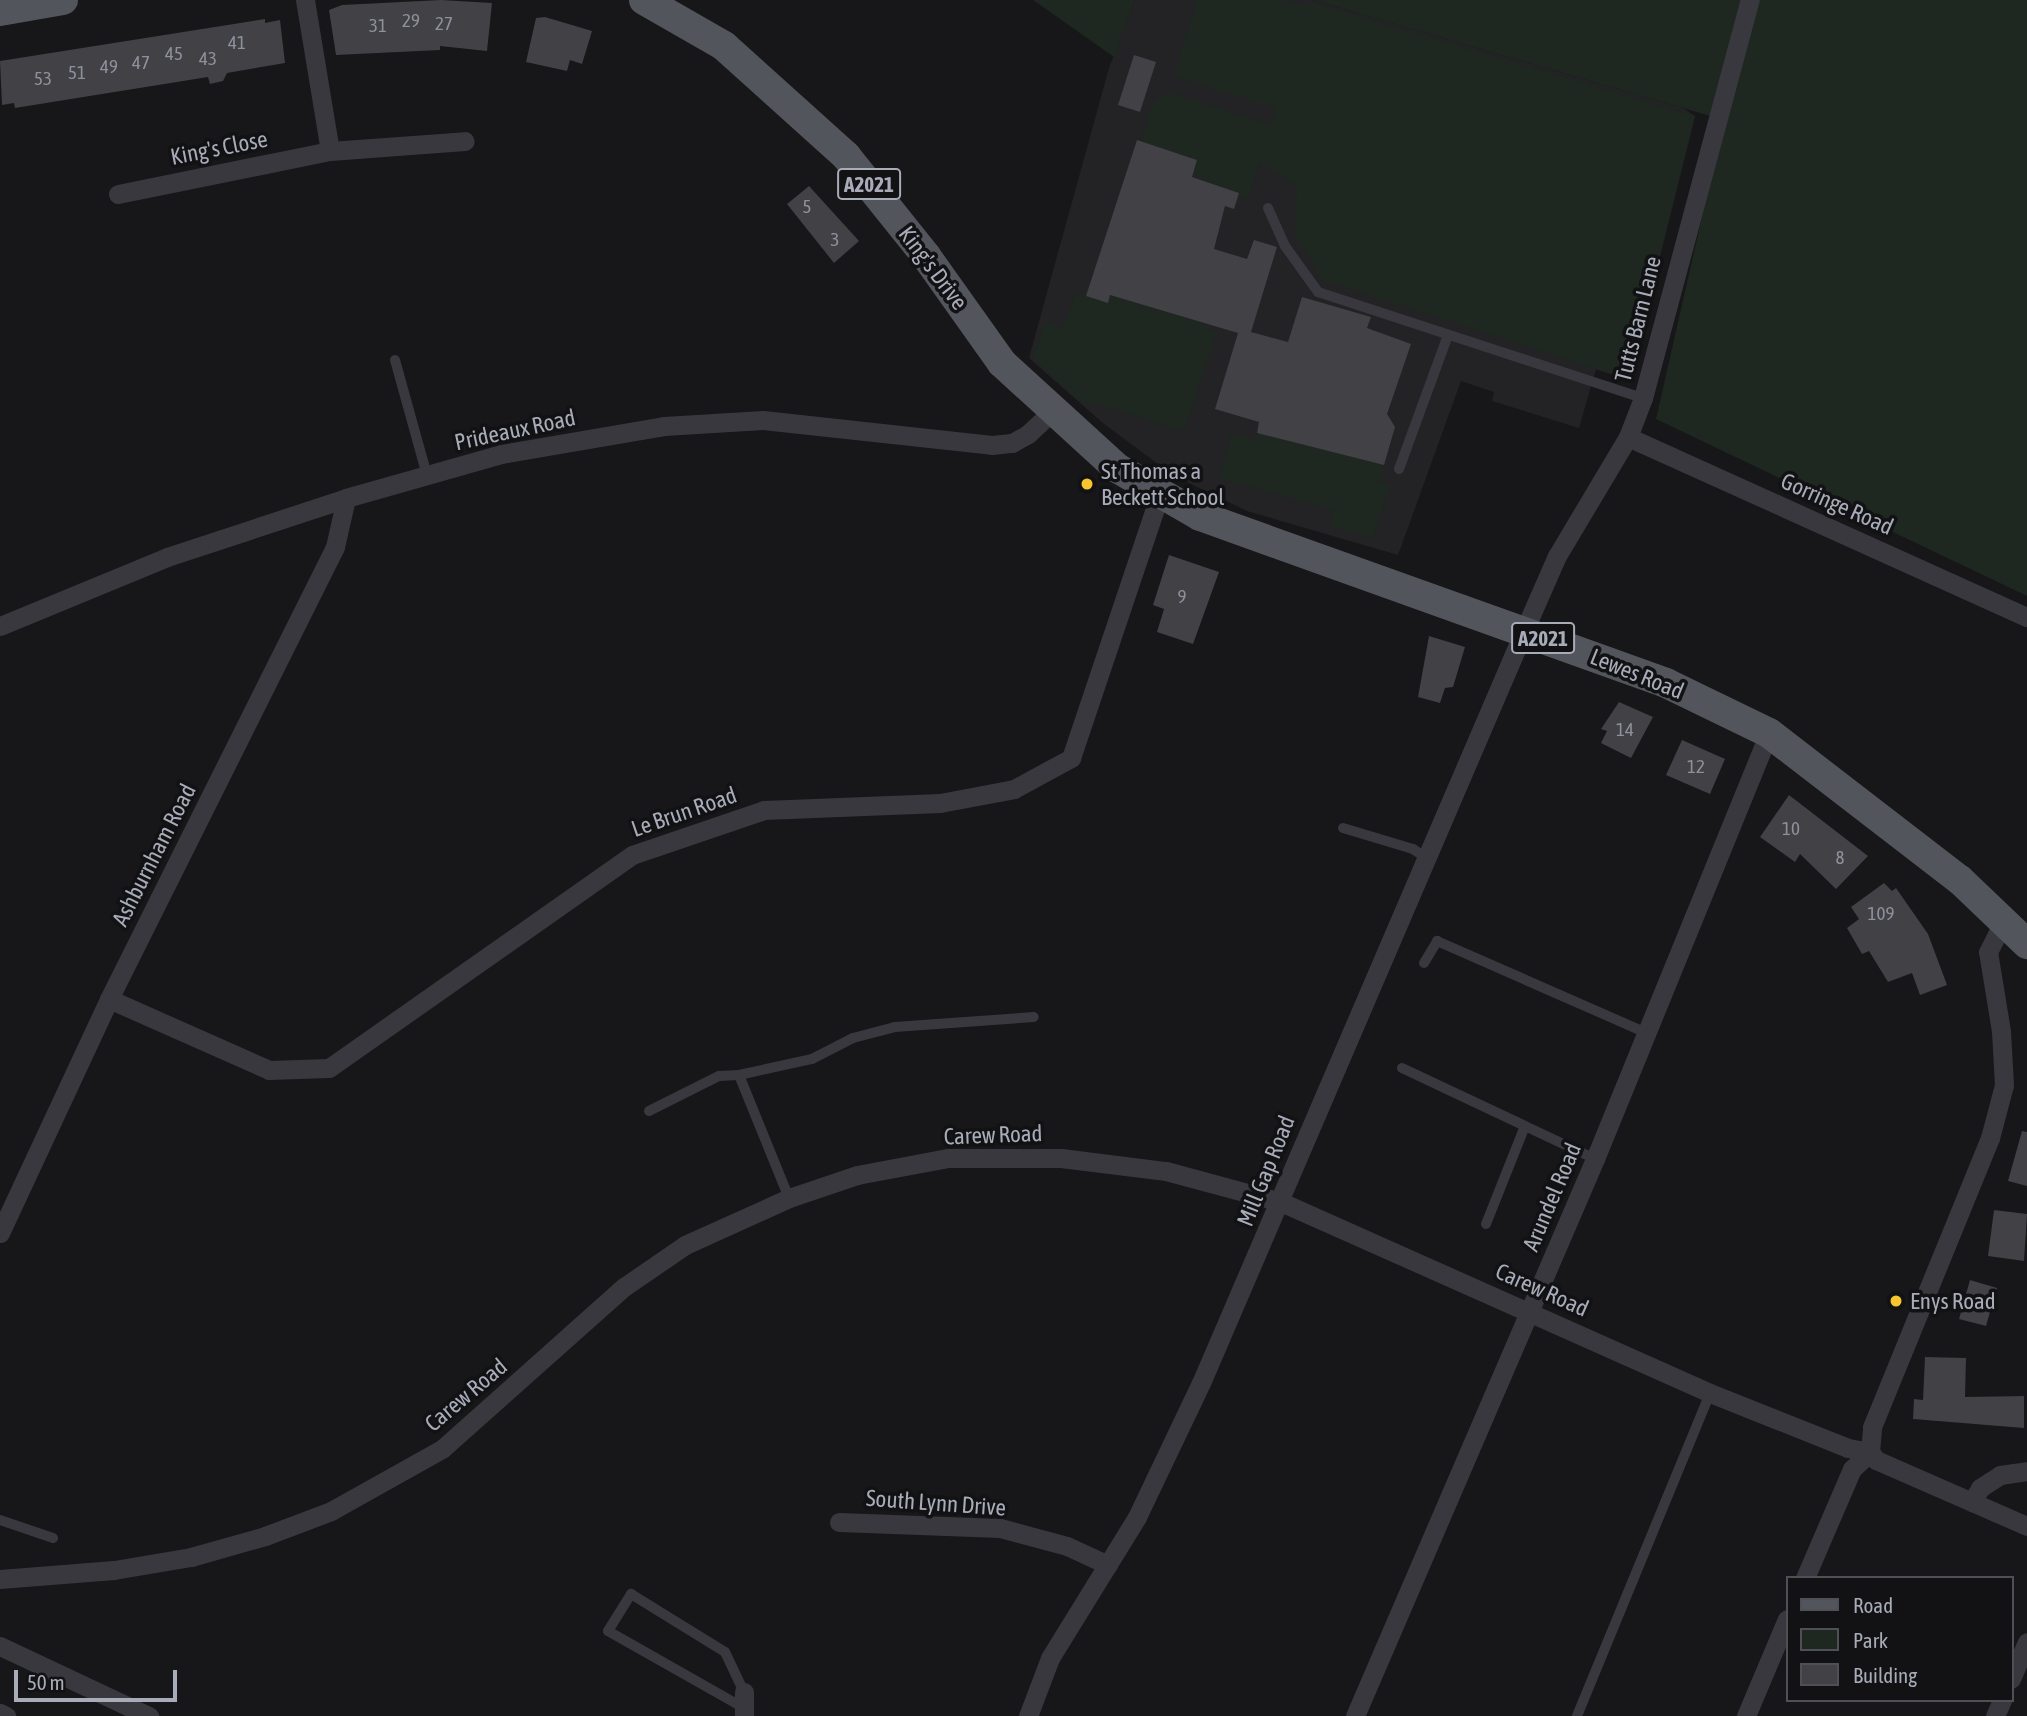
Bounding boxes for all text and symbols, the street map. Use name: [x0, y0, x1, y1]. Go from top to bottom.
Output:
house number: 29: [402, 10, 420, 32]
house number: 27: [435, 13, 453, 35]
house number: 31: [369, 15, 387, 37]
house number: 41: [228, 32, 246, 54]
house number: 45: [165, 43, 183, 65]
house number: 43: [199, 48, 217, 70]
house number: 47: [132, 52, 150, 74]
house number: 49: [100, 56, 118, 78]
house number: 51: [68, 62, 86, 84]
house number: 53: [34, 68, 52, 90]
street label: King's Close: [168, 125, 270, 171]
road number: A2021: [836, 166, 902, 202]
house number: 5: [803, 196, 811, 218]
street label: King's Drive: [893, 221, 973, 315]
house number: 3: [831, 229, 839, 251]
street label: Tutts Barn Lane: [1609, 253, 1667, 385]
street label: Prideaux Road: [452, 404, 578, 456]
place label: St Thomas a Beckett School: [1101, 457, 1224, 511]
street label: Gorringe Road: [1777, 467, 1897, 541]
marker: St Thomas a Beckett School: [1079, 476, 1095, 492]
house number: 9: [1178, 586, 1186, 608]
road number: A2021: [1510, 620, 1576, 656]
street label: Lewes Road: [1586, 643, 1688, 705]
house number: 14: [1616, 719, 1634, 741]
house number: 12: [1687, 756, 1705, 778]
street label: Ashburnham Road: [106, 779, 202, 931]
street label: Le Brun Road: [628, 781, 740, 843]
house number: 10: [1782, 818, 1800, 840]
house number: 8: [1836, 847, 1844, 869]
house number: 109: [1868, 903, 1894, 925]
street label: Mill Gap Road: [1231, 1112, 1301, 1230]
street label: Carew Road: [943, 1119, 1043, 1151]
street label: Arundel Road: [1517, 1139, 1587, 1255]
street label: Carew Road: [1491, 1257, 1593, 1323]
place label: Enys Road: [1910, 1287, 1996, 1315]
marker: Enys Road: [1888, 1293, 1904, 1309]
street label: Carew Road: [419, 1353, 513, 1437]
street label: South Lynn Drive: [865, 1484, 1007, 1522]
legend: [1786, 1576, 2013, 1702]
text: Road: [1853, 1593, 1893, 1617]
text: Park: [1853, 1628, 1888, 1652]
scale bar: [18, 1656, 180, 1700]
text: Building: [1853, 1663, 1917, 1687]
text: 50 m: [27, 1670, 65, 1694]

